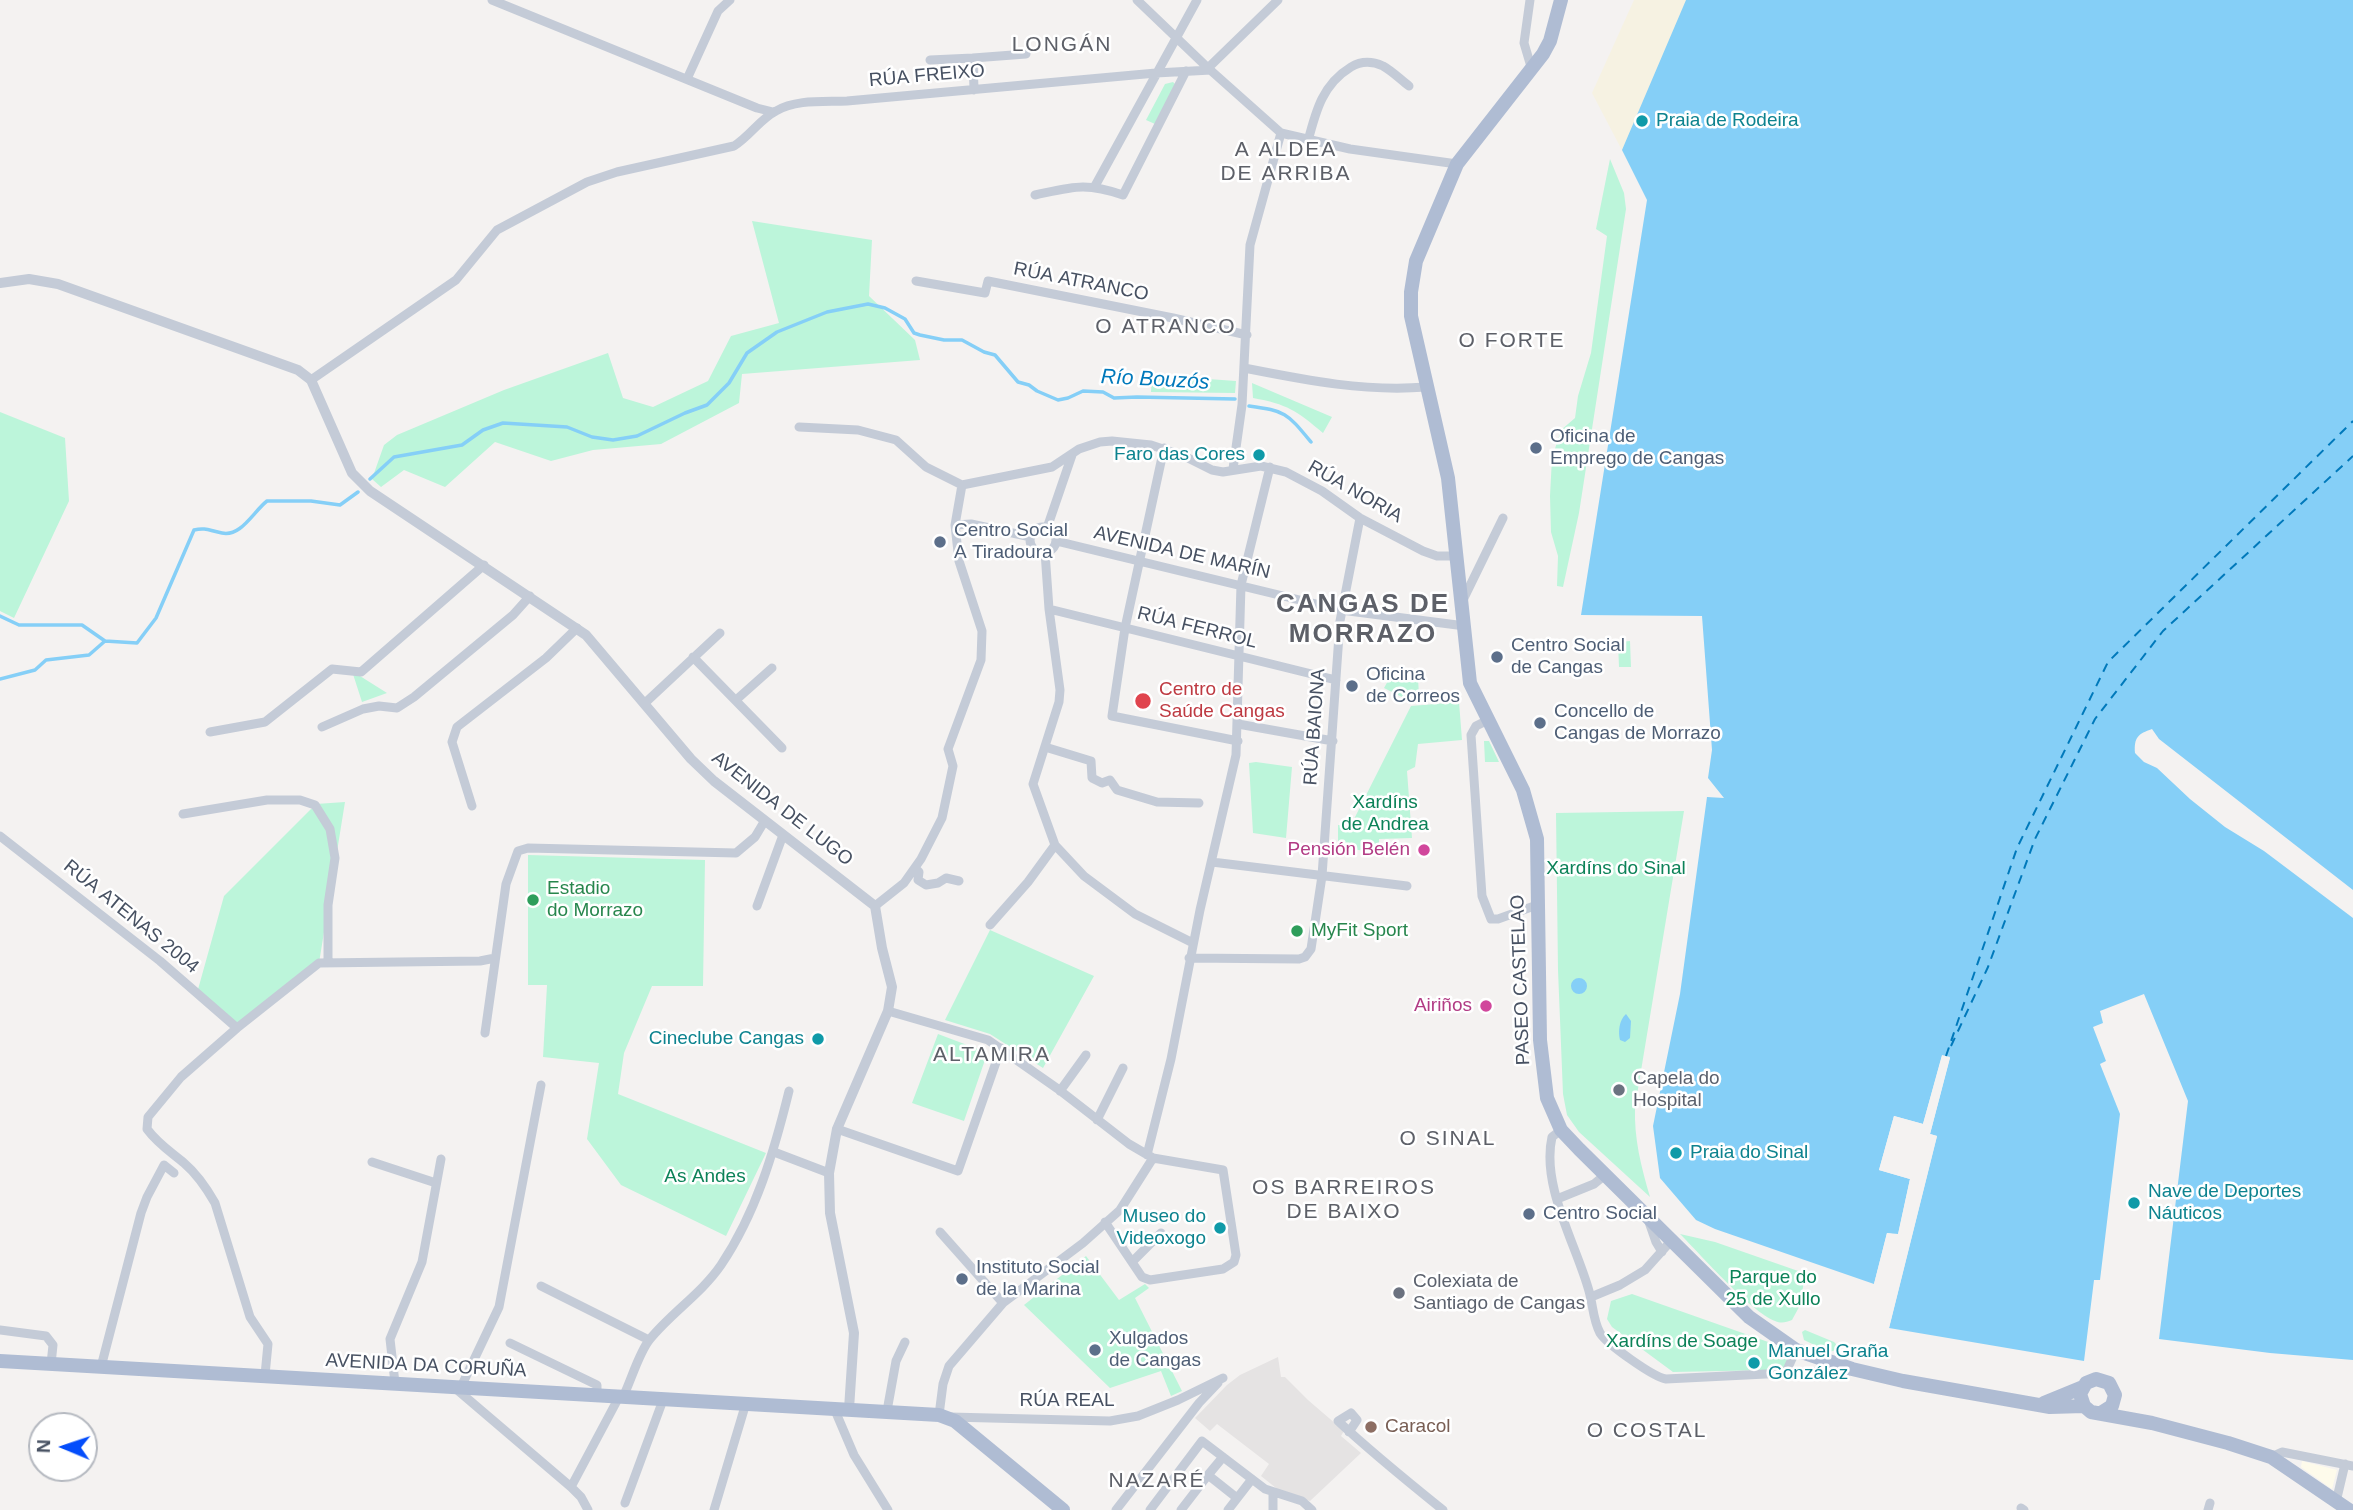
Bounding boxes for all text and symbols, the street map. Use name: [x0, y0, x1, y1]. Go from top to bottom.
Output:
district label: LONGÁN: [1012, 32, 1112, 58]
street label: RÚA FREIXO: [868, 60, 986, 92]
place label: Praia de Rodeira: [1656, 110, 1799, 132]
marker: Praia de Rodeira: [1634, 113, 1650, 129]
district label: A ALDEA DE ARRIBA: [1222, 137, 1350, 187]
street label: RÚA ATRANCO: [1012, 258, 1150, 306]
district label: O ATRANCO: [1096, 314, 1236, 340]
district label: O FORTE: [1459, 328, 1565, 354]
water label: Río Bouzós: [1100, 365, 1210, 395]
place label: Oficina de Emprego de Cangas: [1550, 426, 1724, 470]
marker: Oficina de Emprego de Cangas: [1528, 440, 1544, 456]
place label: Faro das Cores: [1114, 444, 1245, 466]
marker: Faro das Cores: [1251, 447, 1267, 463]
street label: RÚA NORIA: [1304, 456, 1406, 528]
place label: Centro Social A Tiradoura: [954, 520, 1068, 564]
street label: AVENIDA DE MARÍN: [1092, 522, 1272, 584]
marker: Centro Social A Tiradoura: [932, 534, 948, 550]
district label: CANGAS DE MORRAZO: [1277, 589, 1449, 650]
street label: RÚA FERROL: [1135, 602, 1259, 654]
place label: Centro Social de Cangas: [1511, 635, 1625, 679]
marker: Centro Social de Cangas: [1489, 649, 1505, 665]
place label: Oficina de Correos: [1366, 664, 1460, 708]
street label: RÚA BAIONA: [1300, 668, 1330, 786]
marker: Oficina de Correos: [1344, 678, 1360, 694]
place label: Centro de Saúde Cangas: [1159, 679, 1285, 723]
marker: Centro de Saúde Cangas: [1133, 691, 1153, 711]
place label: Concello de Cangas de Morrazo: [1554, 701, 1721, 745]
marker: Concello de Cangas de Morrazo: [1532, 715, 1548, 731]
street label: AVENIDA DE LUGO: [707, 747, 857, 871]
park label: Xardíns de Andrea: [1341, 792, 1429, 836]
place label: Pensión Belén: [1287, 839, 1410, 861]
marker: Pensión Belén: [1416, 842, 1432, 858]
street label: RÚA ATENAS 2004: [59, 855, 203, 979]
park label: Xardíns do Sinal: [1546, 858, 1686, 880]
place label: Estadio do Morrazo: [547, 878, 643, 922]
marker: Estadio do Morrazo: [525, 892, 541, 908]
street label: PASEO CASTELAO: [1507, 894, 1535, 1066]
place label: MyFit Sport: [1311, 920, 1408, 942]
marker: MyFit Sport: [1289, 923, 1305, 939]
place label: Airiños: [1414, 995, 1472, 1017]
marker: Airiños: [1478, 998, 1494, 1014]
place label: Cineclube Cangas: [649, 1028, 804, 1050]
marker: Cineclube Cangas: [810, 1031, 826, 1047]
district label: ALTAMIRA: [934, 1042, 1050, 1068]
place label: Capela do Hospital: [1633, 1068, 1720, 1112]
marker: Capela do Hospital: [1611, 1082, 1627, 1098]
district label: O SINAL: [1400, 1126, 1496, 1152]
place label: Praia do Sinal: [1690, 1142, 1808, 1164]
marker: Praia do Sinal: [1668, 1145, 1684, 1161]
park label: As Andes: [664, 1166, 746, 1188]
district label: OS BARREIROS DE BAIXO: [1254, 1175, 1434, 1225]
place label: Nave de Deportes Náuticos: [2148, 1181, 2301, 1225]
marker: Nave de Deportes Náuticos: [2126, 1195, 2142, 1211]
place label: Centro Social: [1543, 1203, 1657, 1225]
place label: Museo do Videoxogo: [1117, 1206, 1206, 1250]
marker: Centro Social: [1521, 1206, 1537, 1222]
marker: Museo do Videoxogo: [1212, 1220, 1228, 1236]
place label: Instituto Social de la Marina: [976, 1257, 1100, 1301]
park label: Parque do 25 de Xullo: [1725, 1267, 1821, 1311]
marker: Instituto Social de la Marina: [954, 1271, 970, 1287]
place label: Colexiata de Santiago de Cangas: [1413, 1271, 1585, 1315]
marker: Colexiata de Santiago de Cangas: [1391, 1285, 1407, 1301]
place label: Xulgados de Cangas: [1109, 1328, 1201, 1372]
park label: Xardíns de Soage: [1606, 1331, 1758, 1353]
place label: Manuel Graña González: [1768, 1341, 1888, 1385]
marker: Xulgados de Cangas: [1087, 1342, 1103, 1358]
street label: AVENIDA DA CORUÑA: [325, 1349, 527, 1383]
marker: Manuel Graña González: [1746, 1355, 1762, 1371]
street label: RÚA REAL: [1019, 1390, 1115, 1412]
north arrow: [28, 1412, 98, 1482]
place label: Caracol: [1385, 1416, 1450, 1438]
district label: O COSTAL: [1588, 1418, 1706, 1444]
marker: Caracol: [1363, 1419, 1379, 1435]
text: N: [33, 1439, 54, 1454]
district label: NAZARÉ: [1109, 1468, 1205, 1494]

